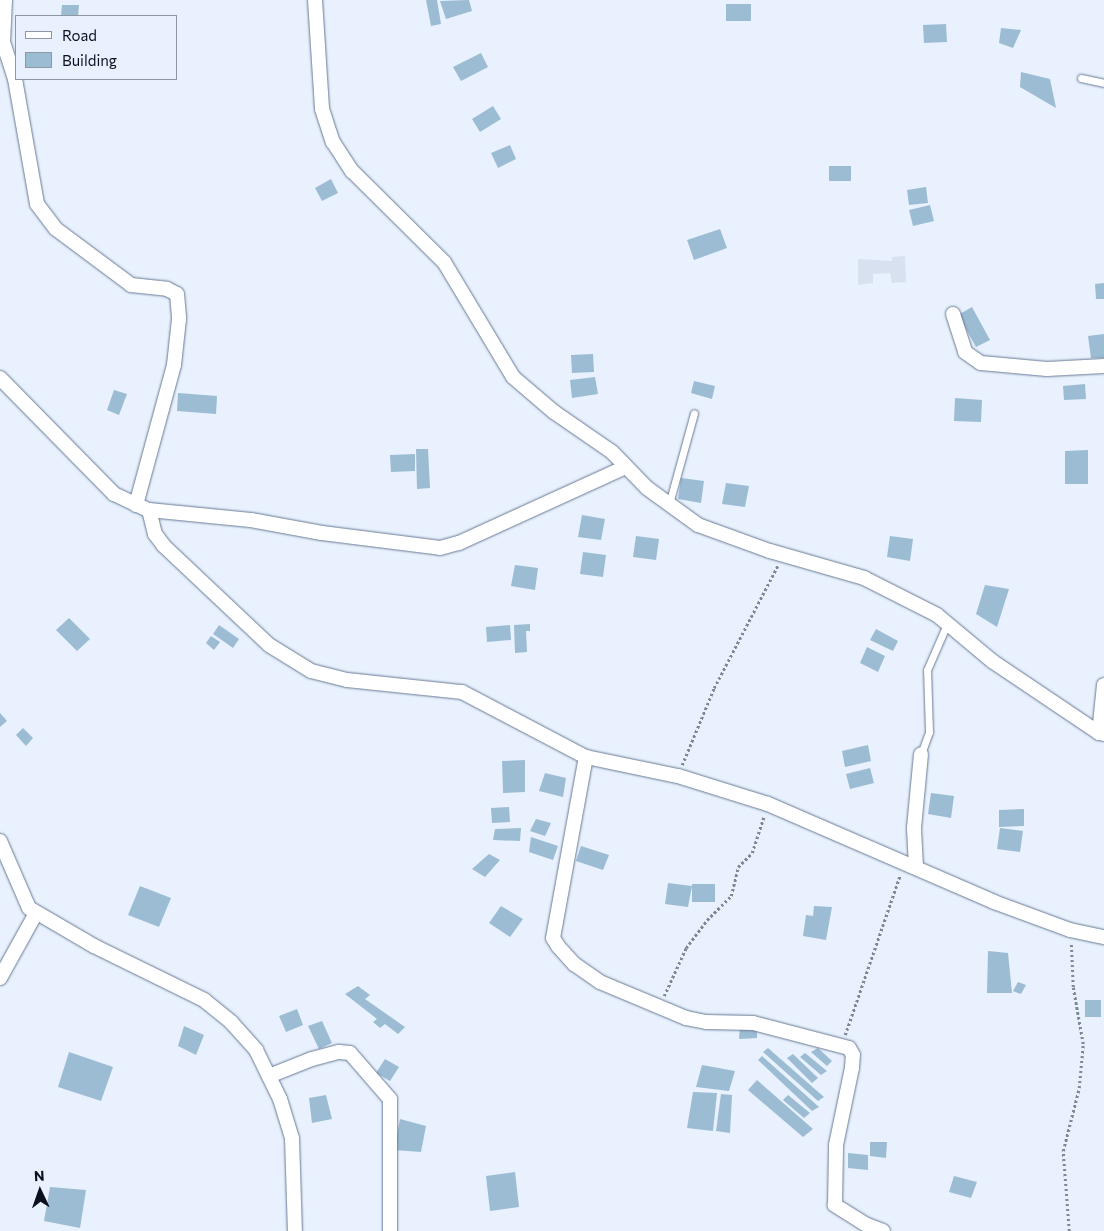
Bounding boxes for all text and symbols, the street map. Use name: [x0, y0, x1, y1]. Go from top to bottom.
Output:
legend: [15, 15, 178, 80]
text: Road: [62, 26, 97, 44]
text: Building: [62, 51, 117, 69]
north arrow: [15, 1166, 65, 1216]
text: N: [34, 1167, 45, 1184]

